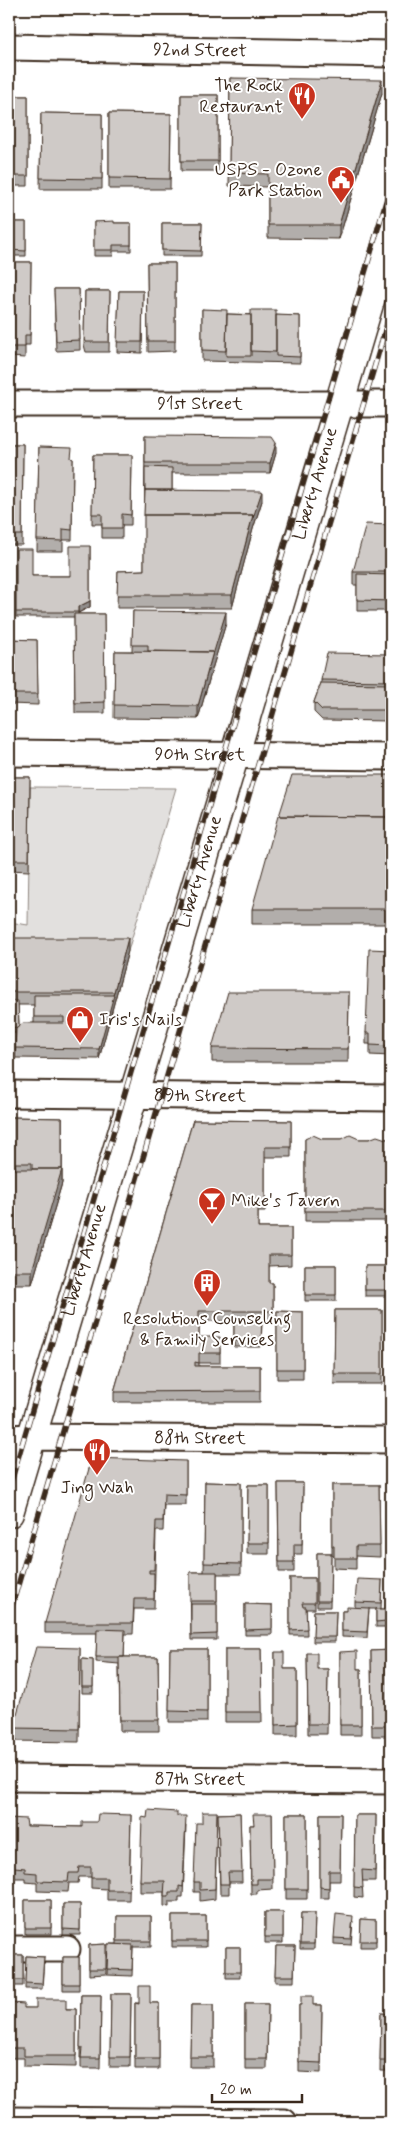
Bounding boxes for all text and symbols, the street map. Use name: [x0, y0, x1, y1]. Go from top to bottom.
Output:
street label: 92nd Street: [153, 38, 247, 63]
place label: The Rock Restaurant: [199, 74, 283, 119]
restaurant icon: The Rock Restaurant: [287, 81, 317, 120]
place label: USPS - Ozone Park Station: [215, 158, 322, 203]
public building icon: USPS - Ozone Park Station: [326, 165, 356, 204]
street label: 91st Street: [157, 392, 243, 416]
street label: Liberty Avenue: [287, 424, 344, 543]
street label: 90th Street: [154, 743, 246, 767]
street label: Liberty Avenue: [172, 812, 228, 931]
shop icon: Iris's Nails: [65, 1005, 95, 1044]
place label: Iris's Nails: [99, 1008, 182, 1032]
street label: 89th Street: [154, 1084, 247, 1108]
bar icon: Mike's Tavern: [197, 1186, 227, 1225]
place label: Mike's Tavern: [231, 1189, 340, 1213]
street label: Liberty Avenue: [56, 1201, 113, 1319]
building icon: Resolutions Counseling & Family Services: [192, 1268, 222, 1307]
place label: Resolutions Counseling & Family Services: [123, 1307, 291, 1352]
street label: 88th Street: [154, 1426, 246, 1451]
restaurant icon: Jing Wah: [82, 1437, 112, 1476]
place label: Jing Wah: [60, 1476, 134, 1501]
street label: 87th Street: [154, 1767, 246, 1792]
scale bar: [212, 2071, 302, 2103]
text: 20 m: [220, 2080, 252, 2100]

